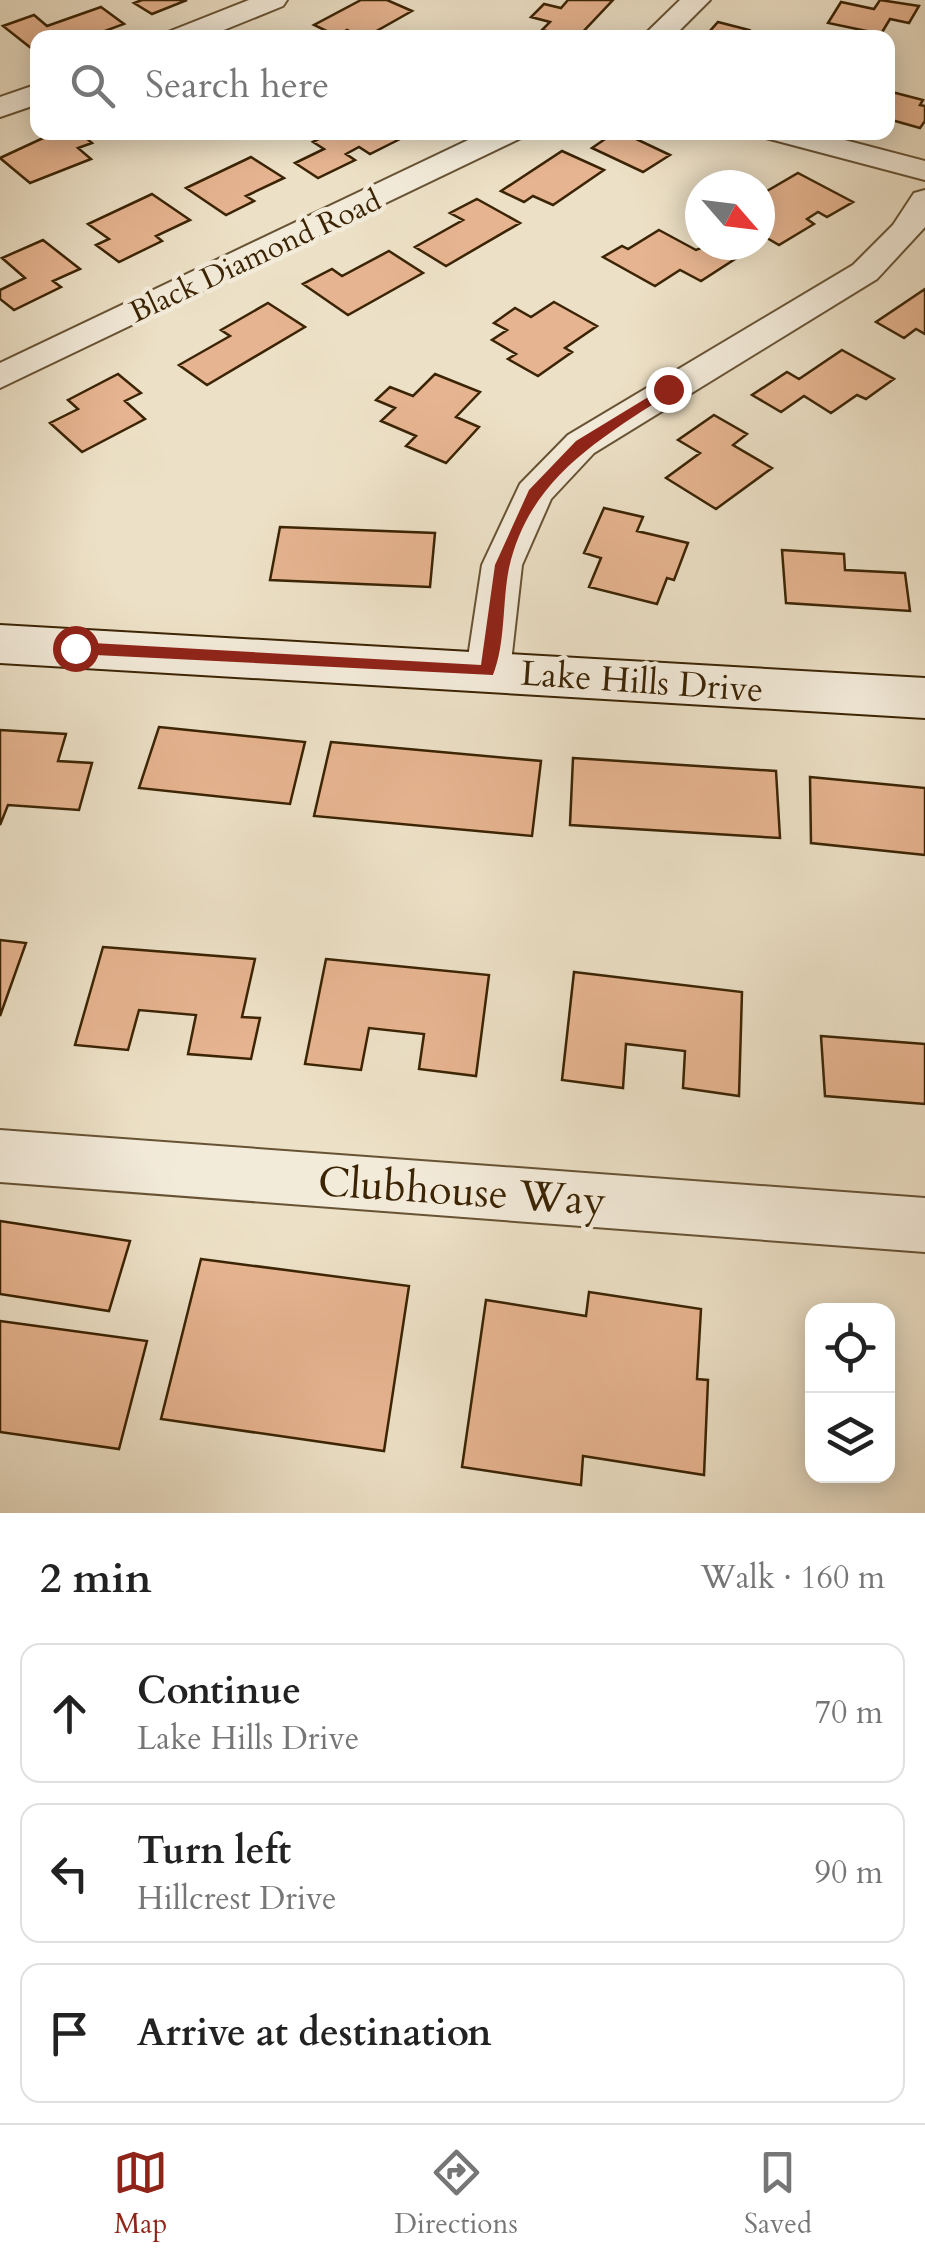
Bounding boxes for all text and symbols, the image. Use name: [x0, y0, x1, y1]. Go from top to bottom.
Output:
search box: [30, 30, 895, 140]
icon: search: [65, 58, 120, 113]
text: Search here: [145, 59, 329, 111]
north arrow: [685, 170, 775, 260]
street label: Black Diamond Road: [123, 180, 388, 333]
route end: [646, 367, 692, 413]
route start: [53, 626, 99, 672]
street label: Lake Hills Drive: [519, 650, 765, 714]
street label: Clubhouse Way: [316, 1153, 608, 1230]
map controls: [805, 1303, 895, 1483]
button: locate: [805, 1303, 895, 1393]
button: layers: [805, 1393, 895, 1483]
text: 2 min: [40, 1550, 152, 1607]
text: Walk · 160 m: [700, 1556, 885, 1600]
text: Continue: [137, 1665, 301, 1717]
icon: ahead: [42, 1686, 97, 1741]
text: 70 m: [815, 1691, 883, 1735]
text: Lake Hills Drive: [137, 1717, 359, 1761]
text: Turn left: [137, 1825, 291, 1877]
icon: left: [42, 1846, 97, 1901]
text: 90 m: [815, 1851, 883, 1895]
text: Hillcrest Drive: [137, 1877, 337, 1921]
icon: arrive: [42, 2006, 97, 2061]
text: Arrive at destination: [137, 2007, 492, 2059]
tab: Map: [113, 2145, 168, 2243]
tab: Directions: [394, 2145, 518, 2243]
tab: Saved: [744, 2145, 812, 2243]

